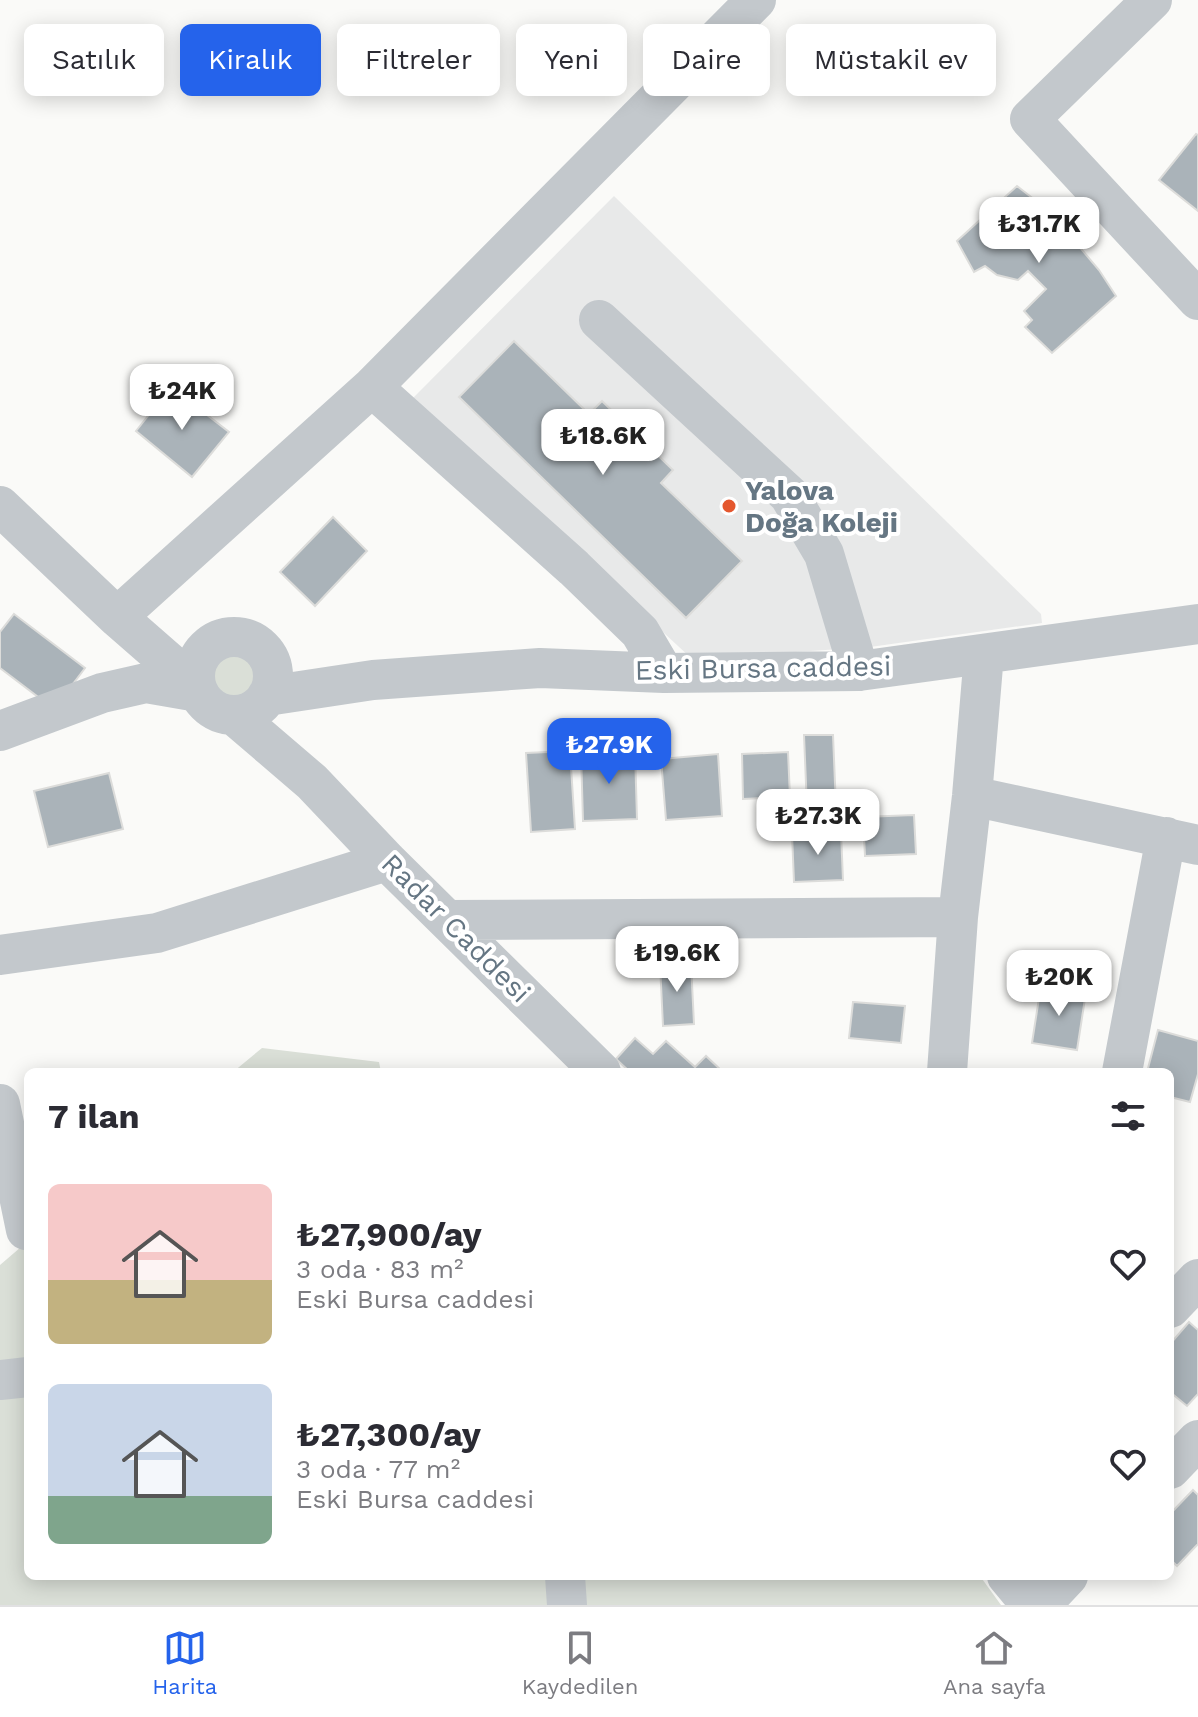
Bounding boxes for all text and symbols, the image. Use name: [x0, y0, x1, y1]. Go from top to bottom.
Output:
chip: Satılık: [24, 24, 164, 96]
chip: Kiralık: [180, 24, 321, 96]
chip: Filtreler: [337, 24, 500, 96]
chip: Yeni: [516, 24, 627, 96]
chip: Daire: [643, 24, 770, 96]
chip: Müstakil ev: [786, 24, 996, 96]
pin: ₺31.7K: [974, 197, 1104, 265]
text: ₺31.7K: [997, 208, 1081, 238]
pin: ₺24K: [135, 364, 229, 432]
text: ₺24K: [148, 375, 216, 405]
pin: ₺18.6K: [538, 409, 668, 477]
text: ₺18.6K: [559, 420, 647, 450]
place label: Yalova Doğa Koleji: [745, 474, 898, 539]
marker: Yalova Doğa Koleji: [720, 497, 738, 515]
street label: Eski Bursa caddesi: [635, 649, 891, 687]
pin: ₺27.9K: [544, 718, 674, 786]
text: ₺27.9K: [565, 729, 653, 759]
pin: ₺27.3K: [753, 789, 883, 857]
text: ₺27.3K: [774, 800, 862, 830]
street label: Radar Caddesi: [375, 847, 537, 1009]
pin: ₺19.6K: [612, 926, 742, 994]
text: ₺19.6K: [634, 937, 720, 967]
pin: ₺20K: [1012, 950, 1106, 1018]
text: ₺20K: [1025, 961, 1093, 991]
icon: filters: [1106, 1094, 1150, 1138]
text: 7 ilan: [48, 1096, 140, 1136]
text: ₺27,900/ay: [296, 1214, 482, 1254]
icon: home: [112, 1216, 208, 1312]
icon: heart: [1106, 1242, 1150, 1286]
text: 3 oda · 83 m²: [296, 1254, 463, 1284]
text: Eski Bursa caddesi: [296, 1284, 534, 1314]
text: ₺27,300/ay: [296, 1414, 481, 1454]
icon: home: [112, 1416, 208, 1512]
icon: heart: [1106, 1442, 1150, 1486]
text: 3 oda · 77 m²: [296, 1454, 460, 1484]
text: Eski Bursa caddesi: [296, 1484, 534, 1514]
tab: Harita: [152, 1626, 217, 1699]
tab: Kaydedilen: [522, 1626, 638, 1699]
tab: Ana sayfa: [943, 1626, 1046, 1699]

